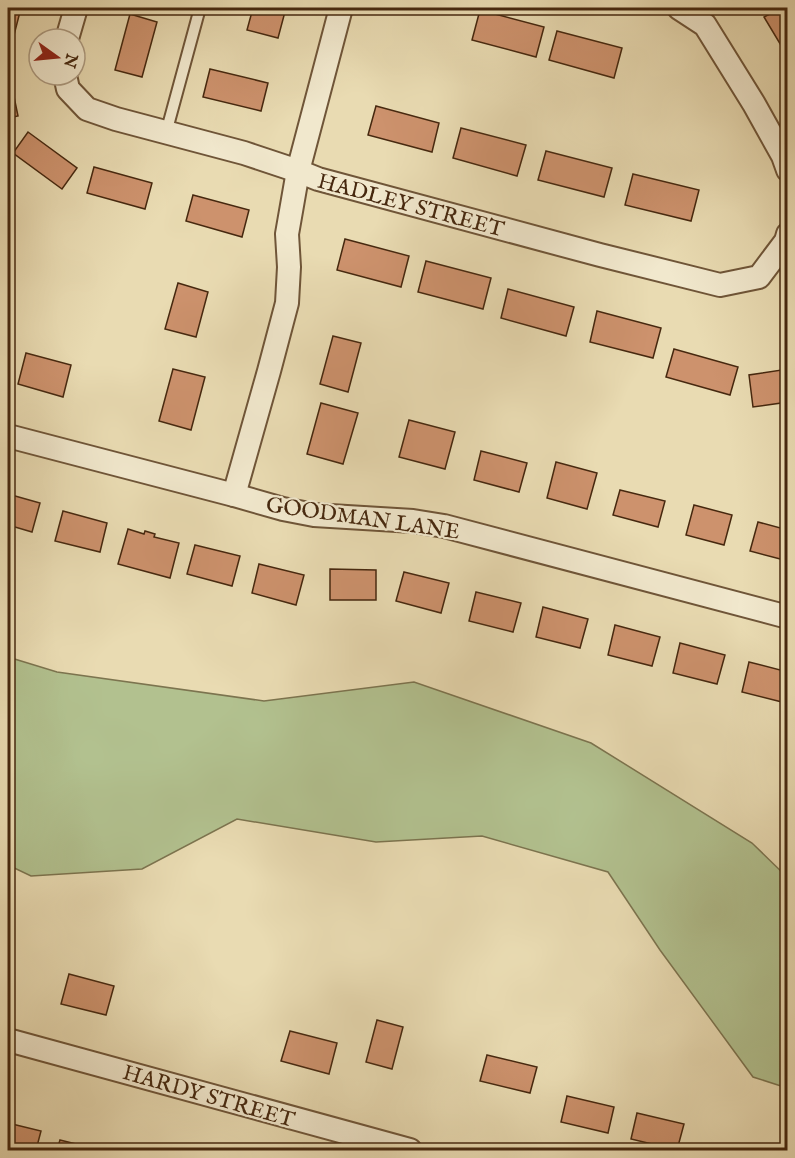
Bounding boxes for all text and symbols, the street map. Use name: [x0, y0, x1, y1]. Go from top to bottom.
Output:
north arrow: [27, 27, 87, 87]
text: N: [58, 50, 81, 70]
street label: HADLEY STREET: [314, 168, 507, 244]
street label: GOODMAN LANE: [264, 492, 461, 546]
street label: HARDY STREET: [119, 1059, 298, 1135]

